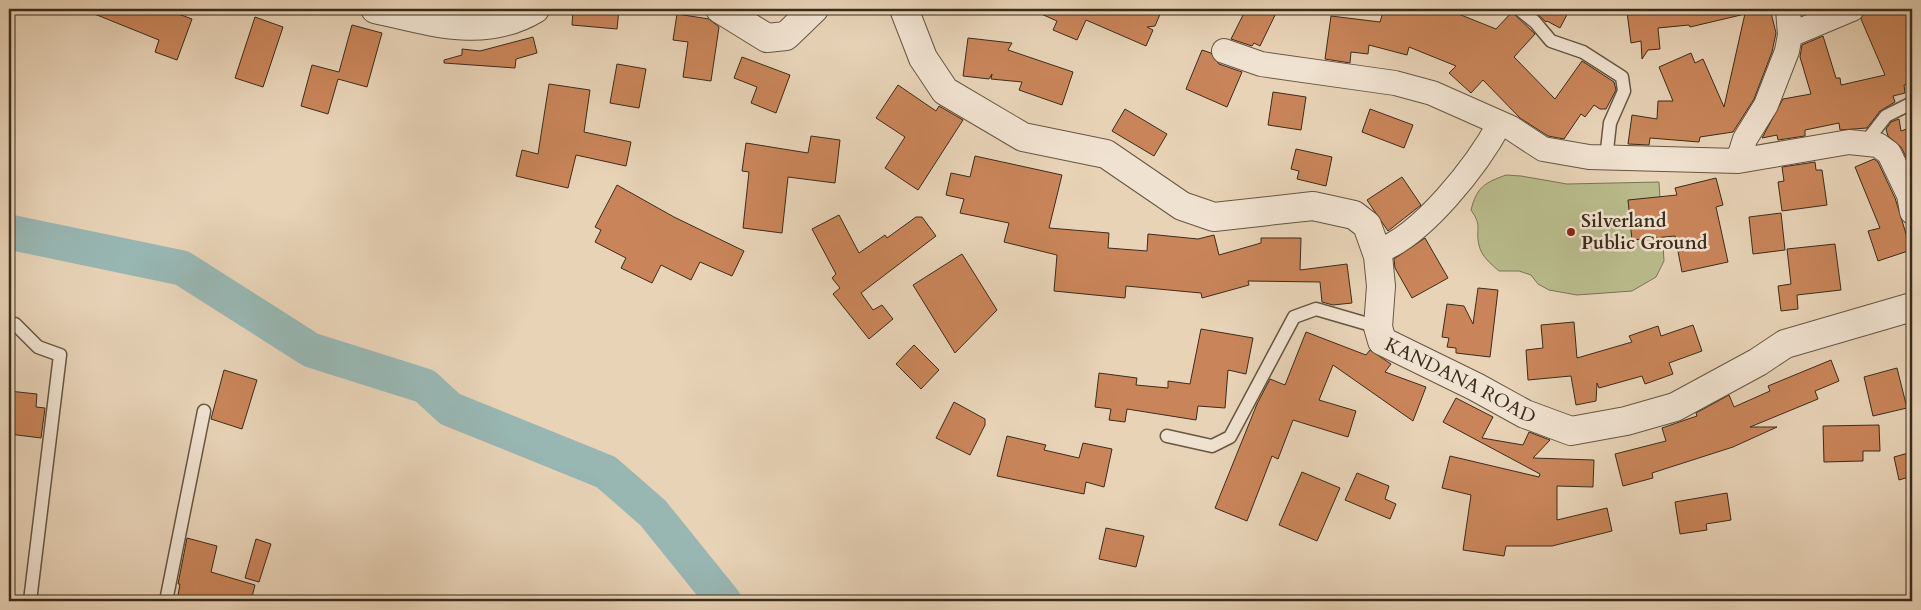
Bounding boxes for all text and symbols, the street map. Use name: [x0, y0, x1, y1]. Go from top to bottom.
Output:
place label: Silverland Public Ground: [1581, 208, 1708, 256]
marker: Silverland Public Ground: [1565, 226, 1577, 238]
street label: KANDANA ROAD: [1381, 331, 1539, 430]

